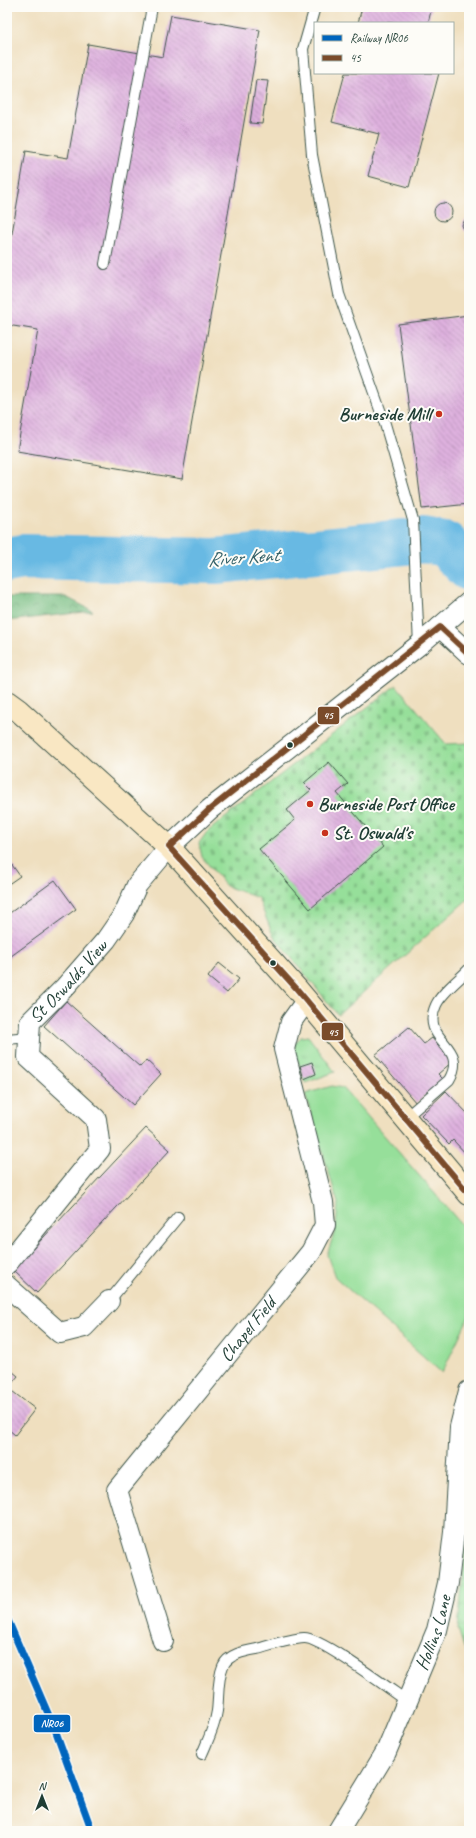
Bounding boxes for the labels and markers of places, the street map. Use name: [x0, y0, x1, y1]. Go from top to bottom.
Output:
place label: Burneside Mill: [339, 402, 435, 426]
marker: Burneside Mill: [434, 409, 444, 419]
unlabelled marker: [285, 740, 295, 750]
place label: Burneside Post Office: [318, 792, 456, 816]
marker: Burneside Post Office: [305, 799, 315, 809]
place label: St. Oswald's: [333, 821, 414, 845]
marker: St. Oswald's: [320, 828, 330, 838]
unlabelled marker: [268, 958, 278, 968]

